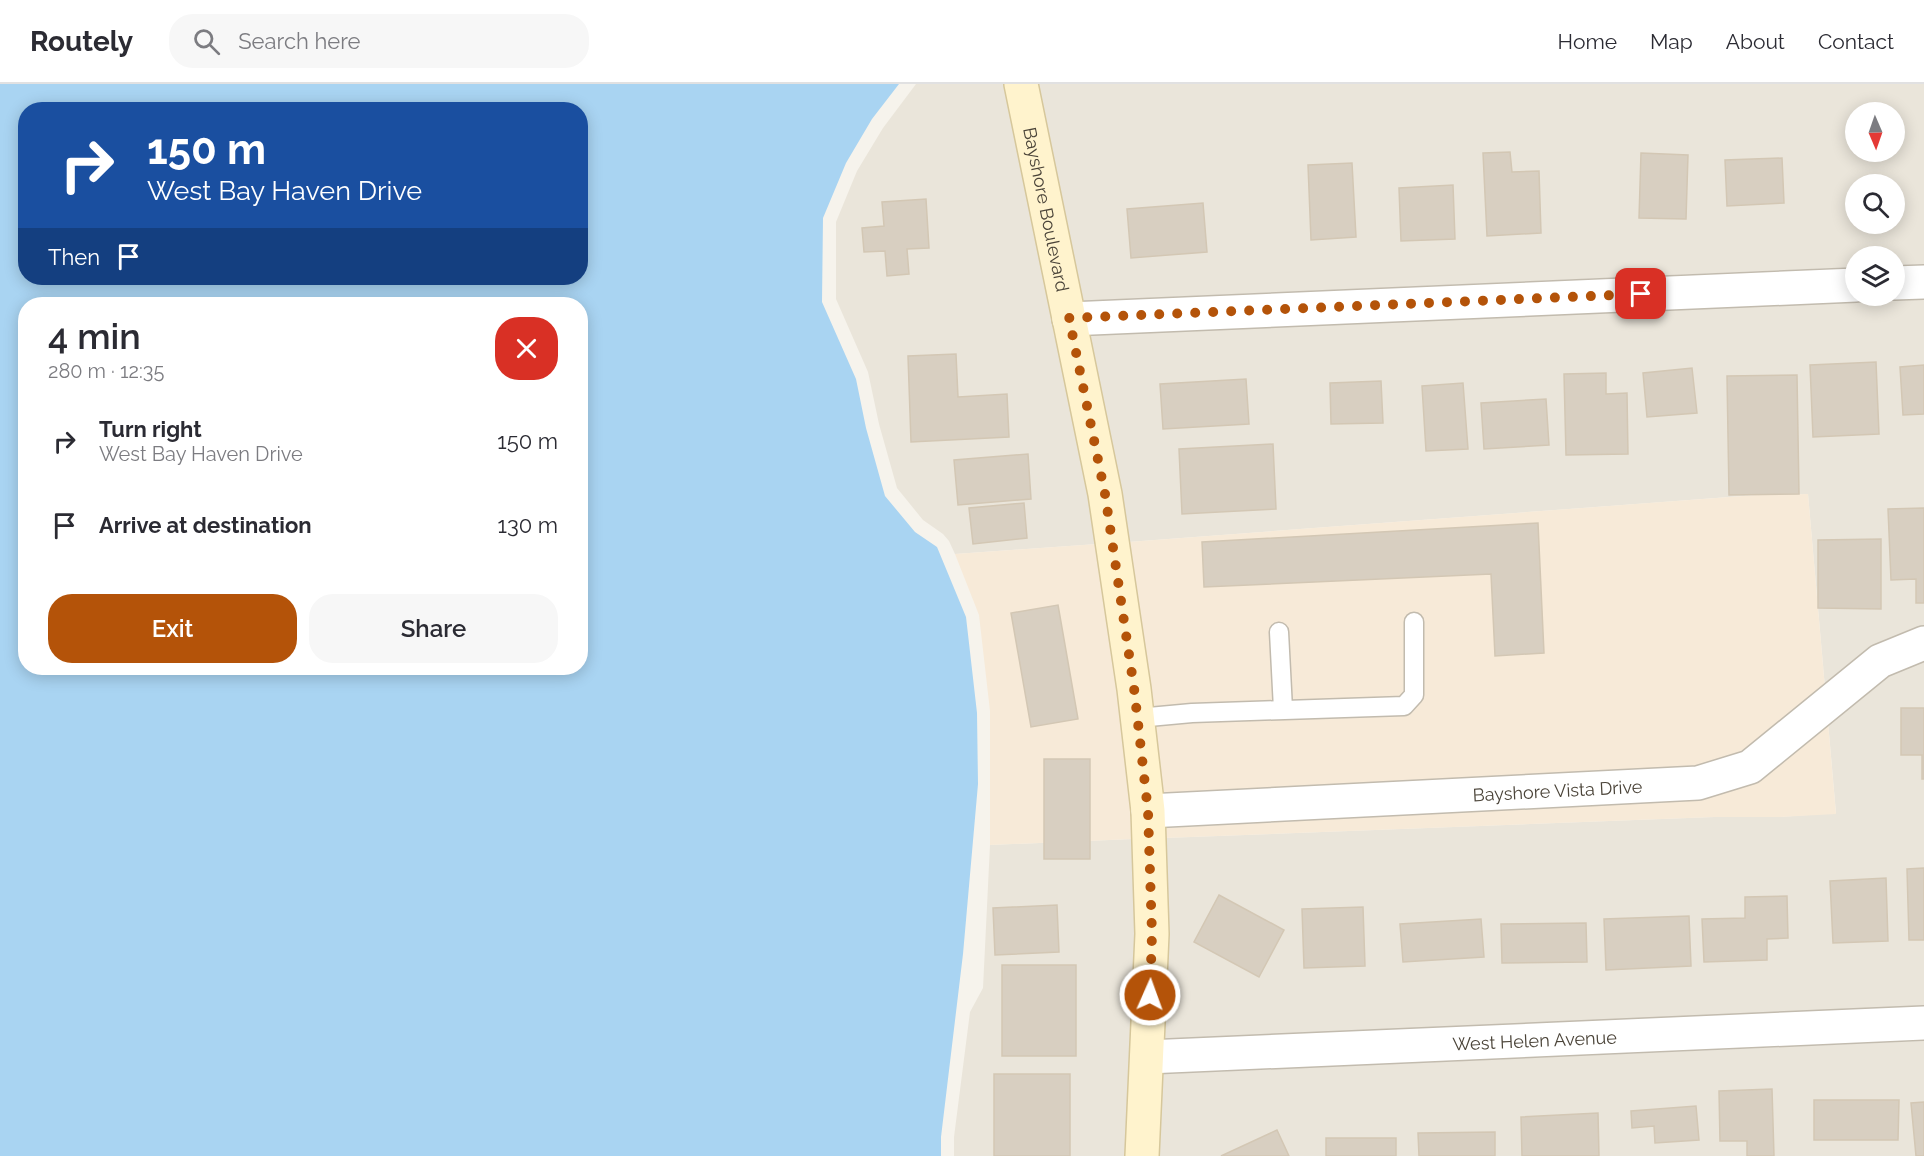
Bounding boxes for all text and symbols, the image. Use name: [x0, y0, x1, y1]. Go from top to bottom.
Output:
search box: [169, 14, 589, 68]
text: Routely: [30, 25, 133, 58]
icon: search: [190, 25, 223, 58]
text: Search here: [238, 28, 360, 54]
text: Home: [1558, 29, 1617, 54]
text: Map: [1650, 29, 1693, 54]
text: About: [1726, 29, 1785, 54]
text: Contact: [1818, 29, 1894, 54]
north arrow: [1845, 102, 1905, 162]
map controls: [1845, 102, 1905, 306]
text: 150 m: [147, 125, 266, 174]
street label: Bayshore Boulevard: [1020, 125, 1074, 293]
icon: right: [48, 126, 126, 204]
button: search: [1845, 174, 1905, 234]
text: West Bay Haven Drive: [147, 175, 422, 206]
icon: arrive: [112, 240, 145, 273]
text: Then: [48, 244, 100, 270]
button: layers: [1845, 246, 1905, 306]
pin: [1615, 268, 1666, 319]
icon: arrive: [1624, 277, 1657, 310]
text: 4 min: [48, 315, 141, 357]
button: close: [495, 317, 558, 380]
text: 280 m · 12:35: [48, 359, 164, 383]
text: Turn right: [99, 416, 202, 442]
icon: right: [48, 425, 81, 458]
text: 150 m: [497, 428, 558, 454]
text: West Bay Haven Drive: [99, 442, 303, 466]
icon: arrive: [48, 509, 81, 542]
text: Arrive at destination: [99, 512, 312, 538]
text: 130 m: [498, 512, 558, 538]
button: Exit: [48, 594, 297, 663]
button: Share: [309, 594, 558, 663]
street label: Bayshore Vista Drive: [1472, 775, 1643, 805]
position arrow: [1118, 963, 1182, 1027]
street label: West Helen Avenue: [1452, 1026, 1618, 1054]

